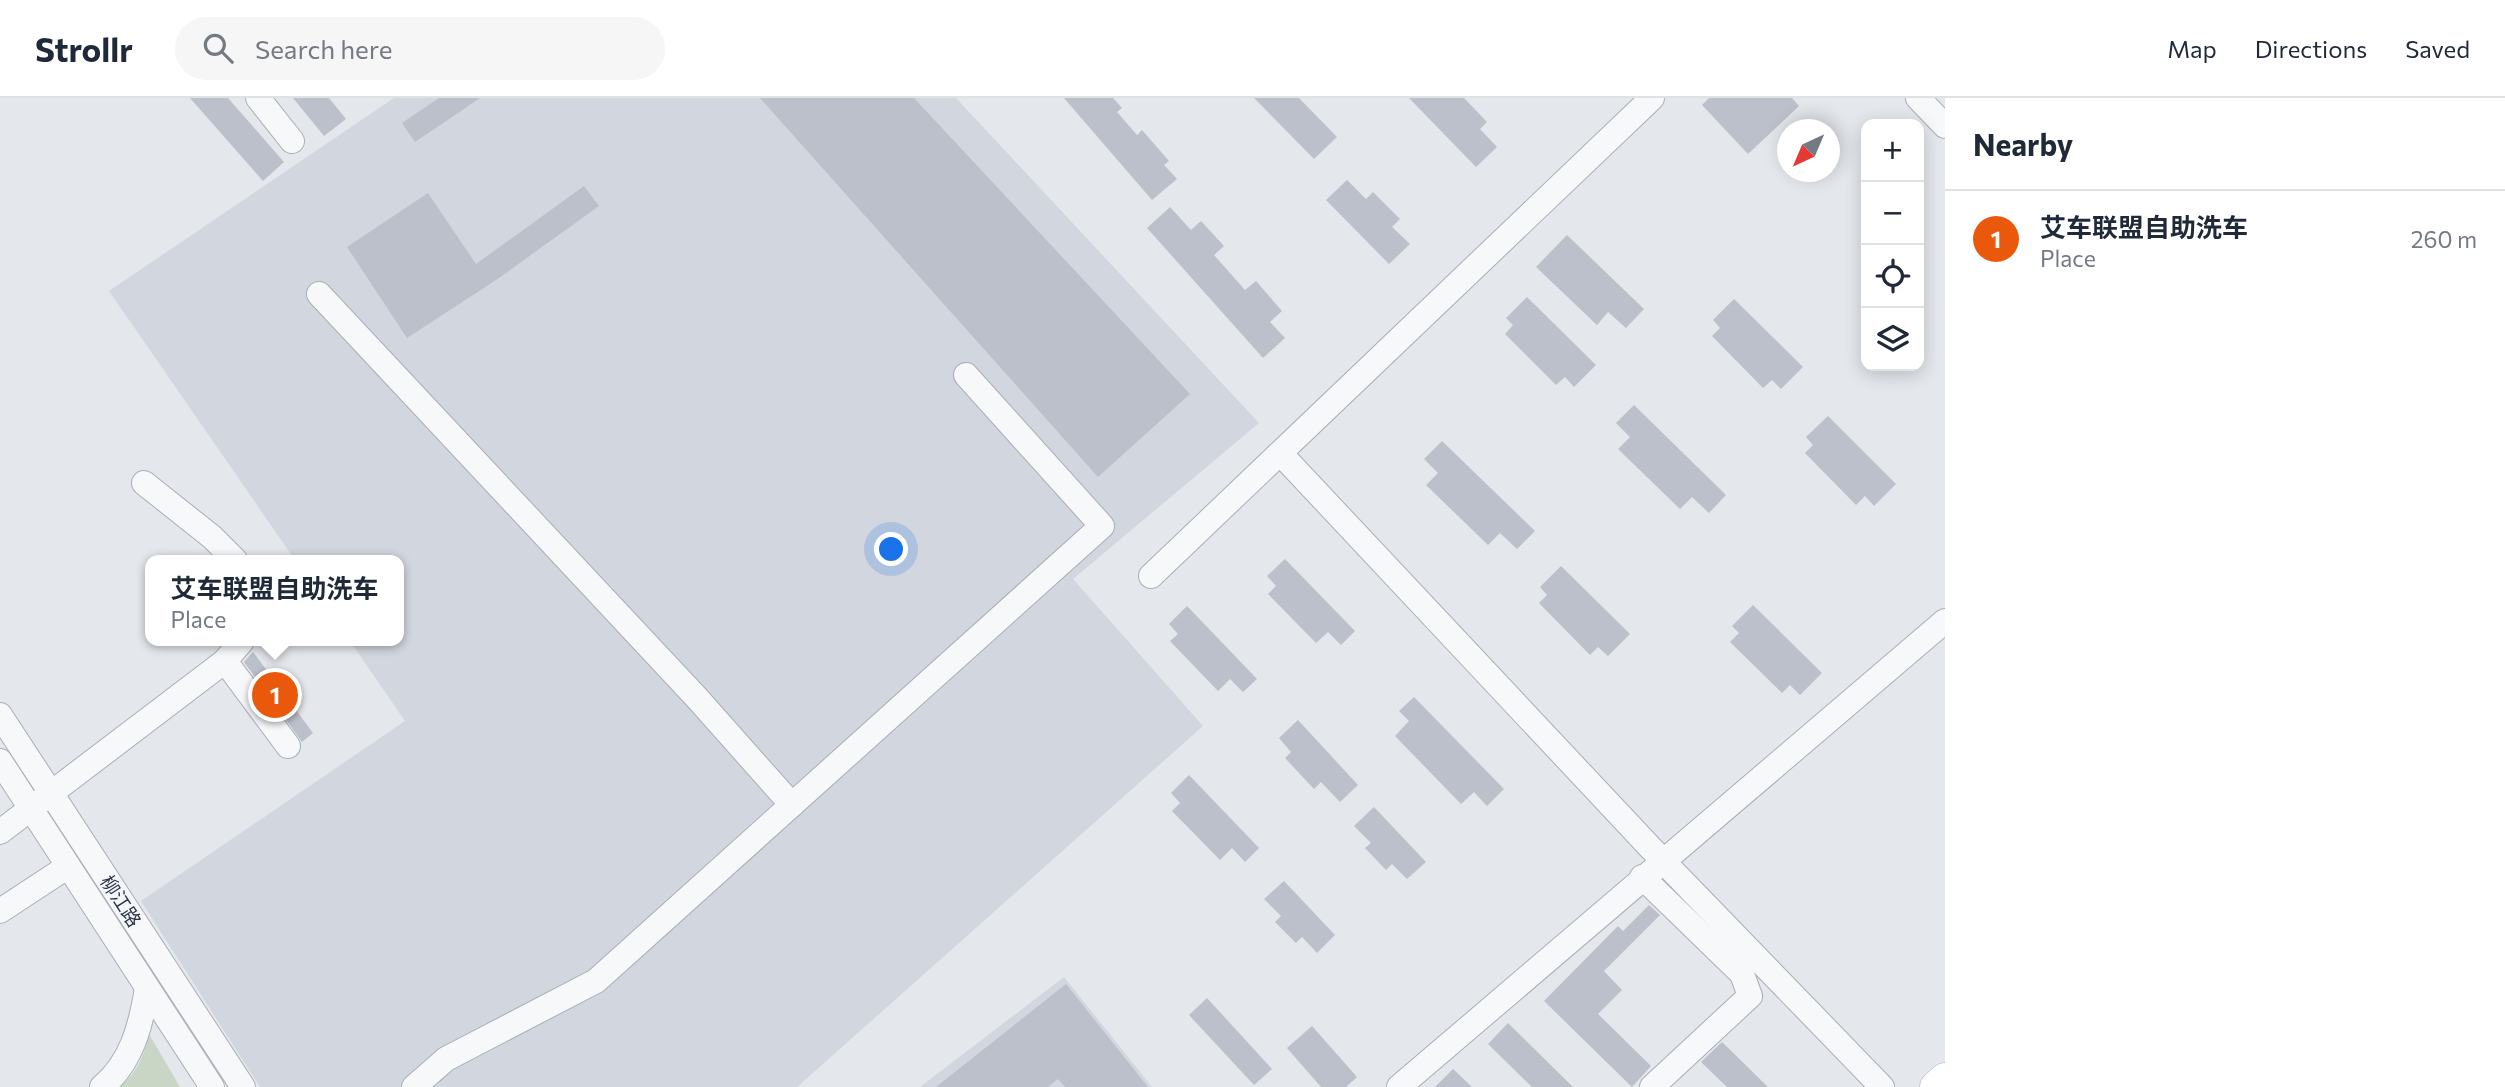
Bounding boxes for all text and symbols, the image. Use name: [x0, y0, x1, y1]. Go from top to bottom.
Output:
search box: [175, 17, 665, 80]
text: Strollr: [35, 28, 133, 69]
icon: search: [199, 29, 237, 67]
text: Search here: [255, 33, 392, 64]
text: Map: [2167, 34, 2217, 63]
text: Directions: [2255, 34, 2367, 63]
text: Saved: [2405, 34, 2470, 63]
north arrow: [1777, 119, 1840, 182]
map controls: [1861, 119, 1924, 371]
button: +: [1861, 119, 1924, 182]
text: Nearby: [1973, 125, 2073, 162]
button: −: [1861, 182, 1924, 245]
text: 艾车联盟自助洗车: [2040, 211, 2248, 242]
text: 1: [1991, 225, 2001, 253]
text: 260 m: [2411, 225, 2477, 253]
text: Place: [2040, 244, 2096, 272]
button: locate: [1861, 245, 1924, 308]
button: layers: [1861, 308, 1924, 371]
your location: [874, 532, 908, 566]
popup: [145, 555, 404, 646]
text: 艾车联盟自助洗车: [170, 572, 379, 603]
text: Place: [170, 605, 226, 633]
pin: 1: [252, 669, 298, 721]
street label: 柳江路: [96, 871, 147, 931]

